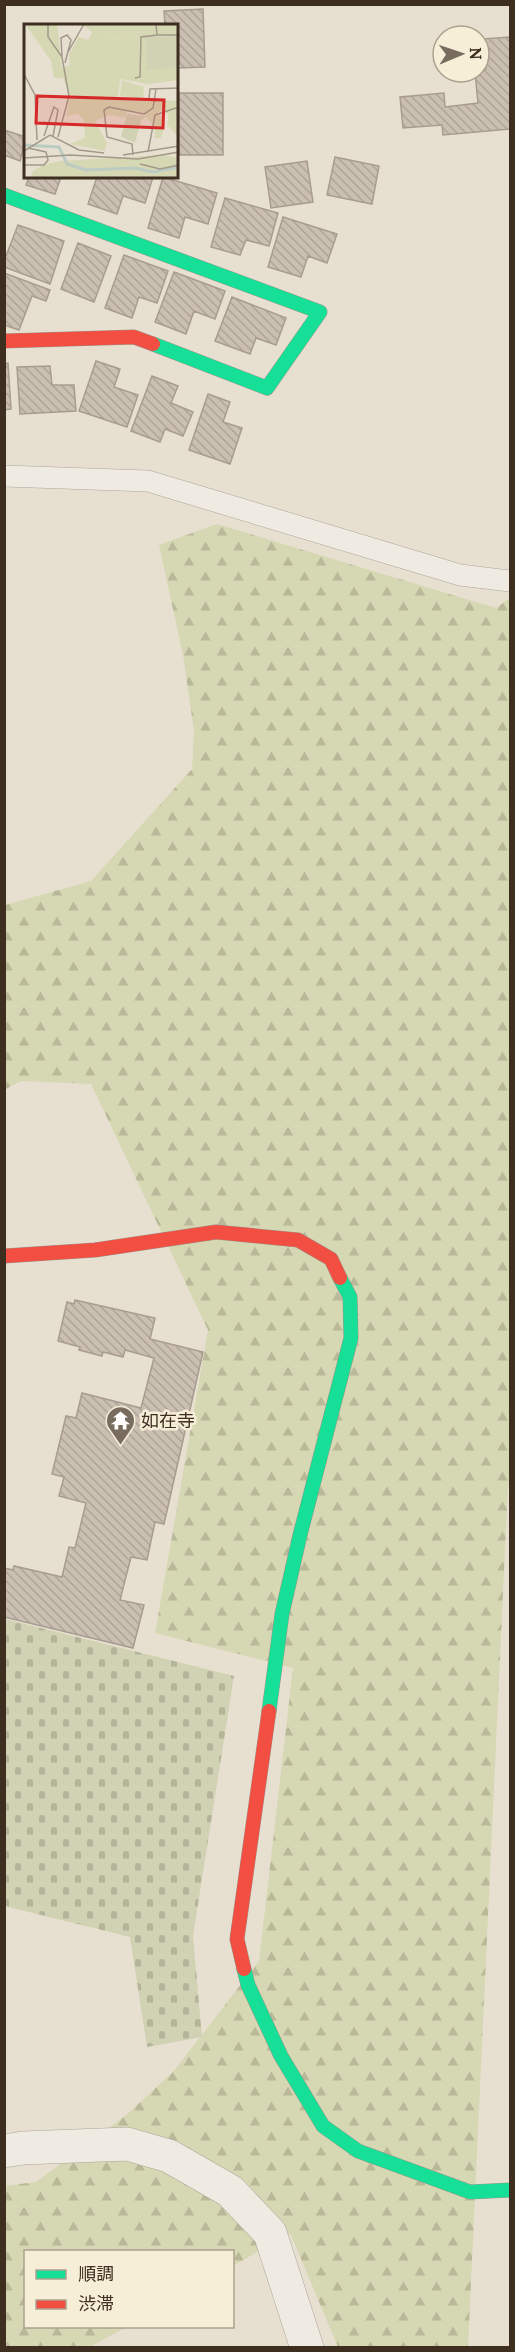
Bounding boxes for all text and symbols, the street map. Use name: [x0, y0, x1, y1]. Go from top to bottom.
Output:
inset map: [24, 24, 178, 178]
north arrow: [431, 24, 491, 84]
text: N: [466, 47, 486, 60]
temple icon: 如在寺: [104, 1404, 136, 1446]
place label: 如在寺: [141, 1409, 195, 1432]
legend: [24, 2250, 234, 2328]
text: 順調: [78, 2262, 114, 2285]
text: 渋滞: [78, 2292, 114, 2315]

